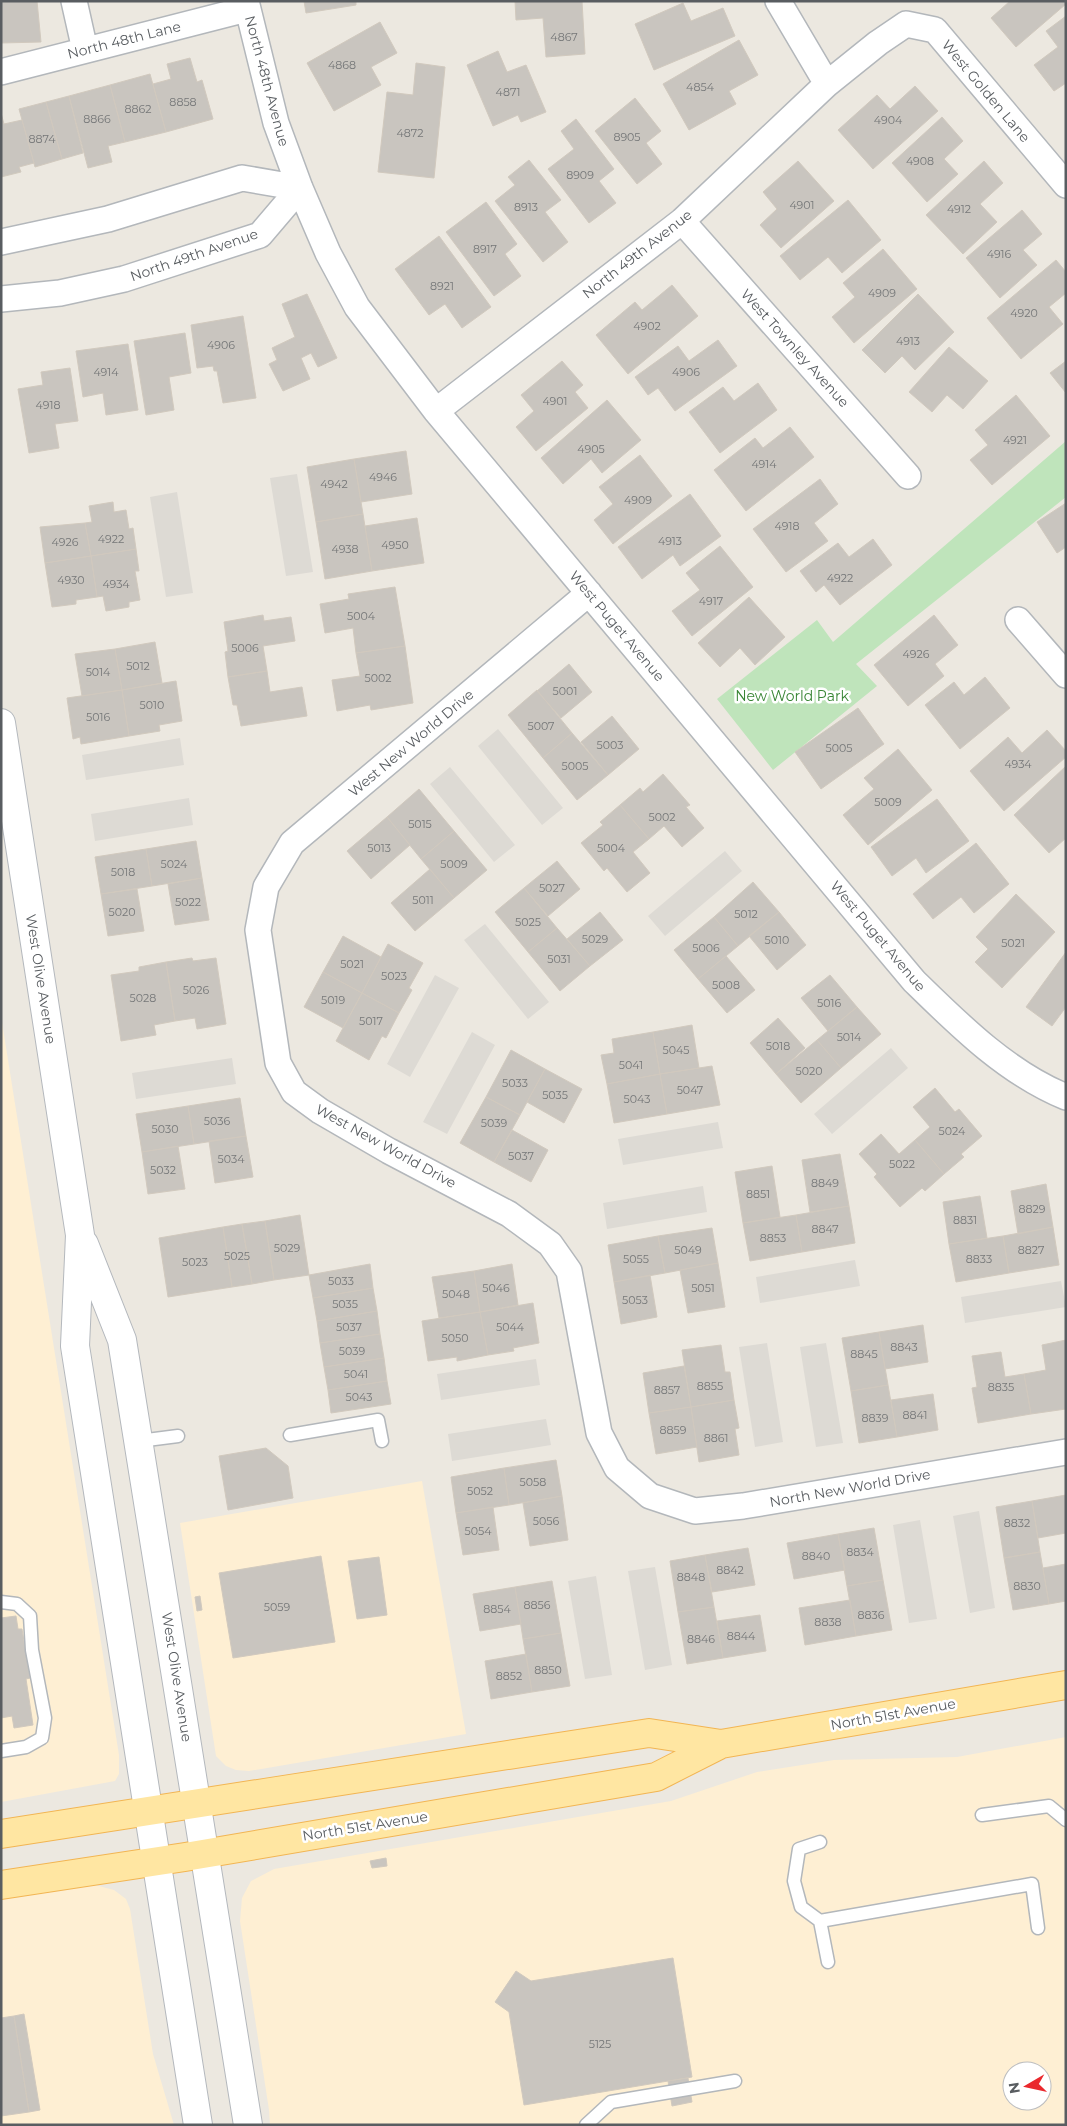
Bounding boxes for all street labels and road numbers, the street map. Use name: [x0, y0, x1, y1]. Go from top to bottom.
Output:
street label: North 48th Avenue: [241, 14, 293, 148]
street label: North 48th Lane: [65, 17, 183, 63]
street label: West Golden Lane: [938, 36, 1034, 146]
street label: North 49th Avenue: [579, 206, 695, 302]
street label: North 49th Avenue: [128, 225, 260, 285]
street label: West Townley Avenue: [737, 285, 853, 411]
street label: West Puget Avenue: [565, 567, 669, 685]
street label: West New World Drive: [345, 685, 477, 801]
street label: West Puget Avenue: [826, 877, 930, 995]
street label: West Olive Avenue: [22, 913, 60, 1045]
street label: West New World Drive: [313, 1100, 459, 1192]
street label: North New World Drive: [768, 1465, 932, 1511]
street label: West Olive Avenue: [158, 1611, 196, 1743]
street label: North 51st Avenue: [829, 1694, 957, 1734]
street label: North 51st Avenue: [301, 1807, 429, 1845]

